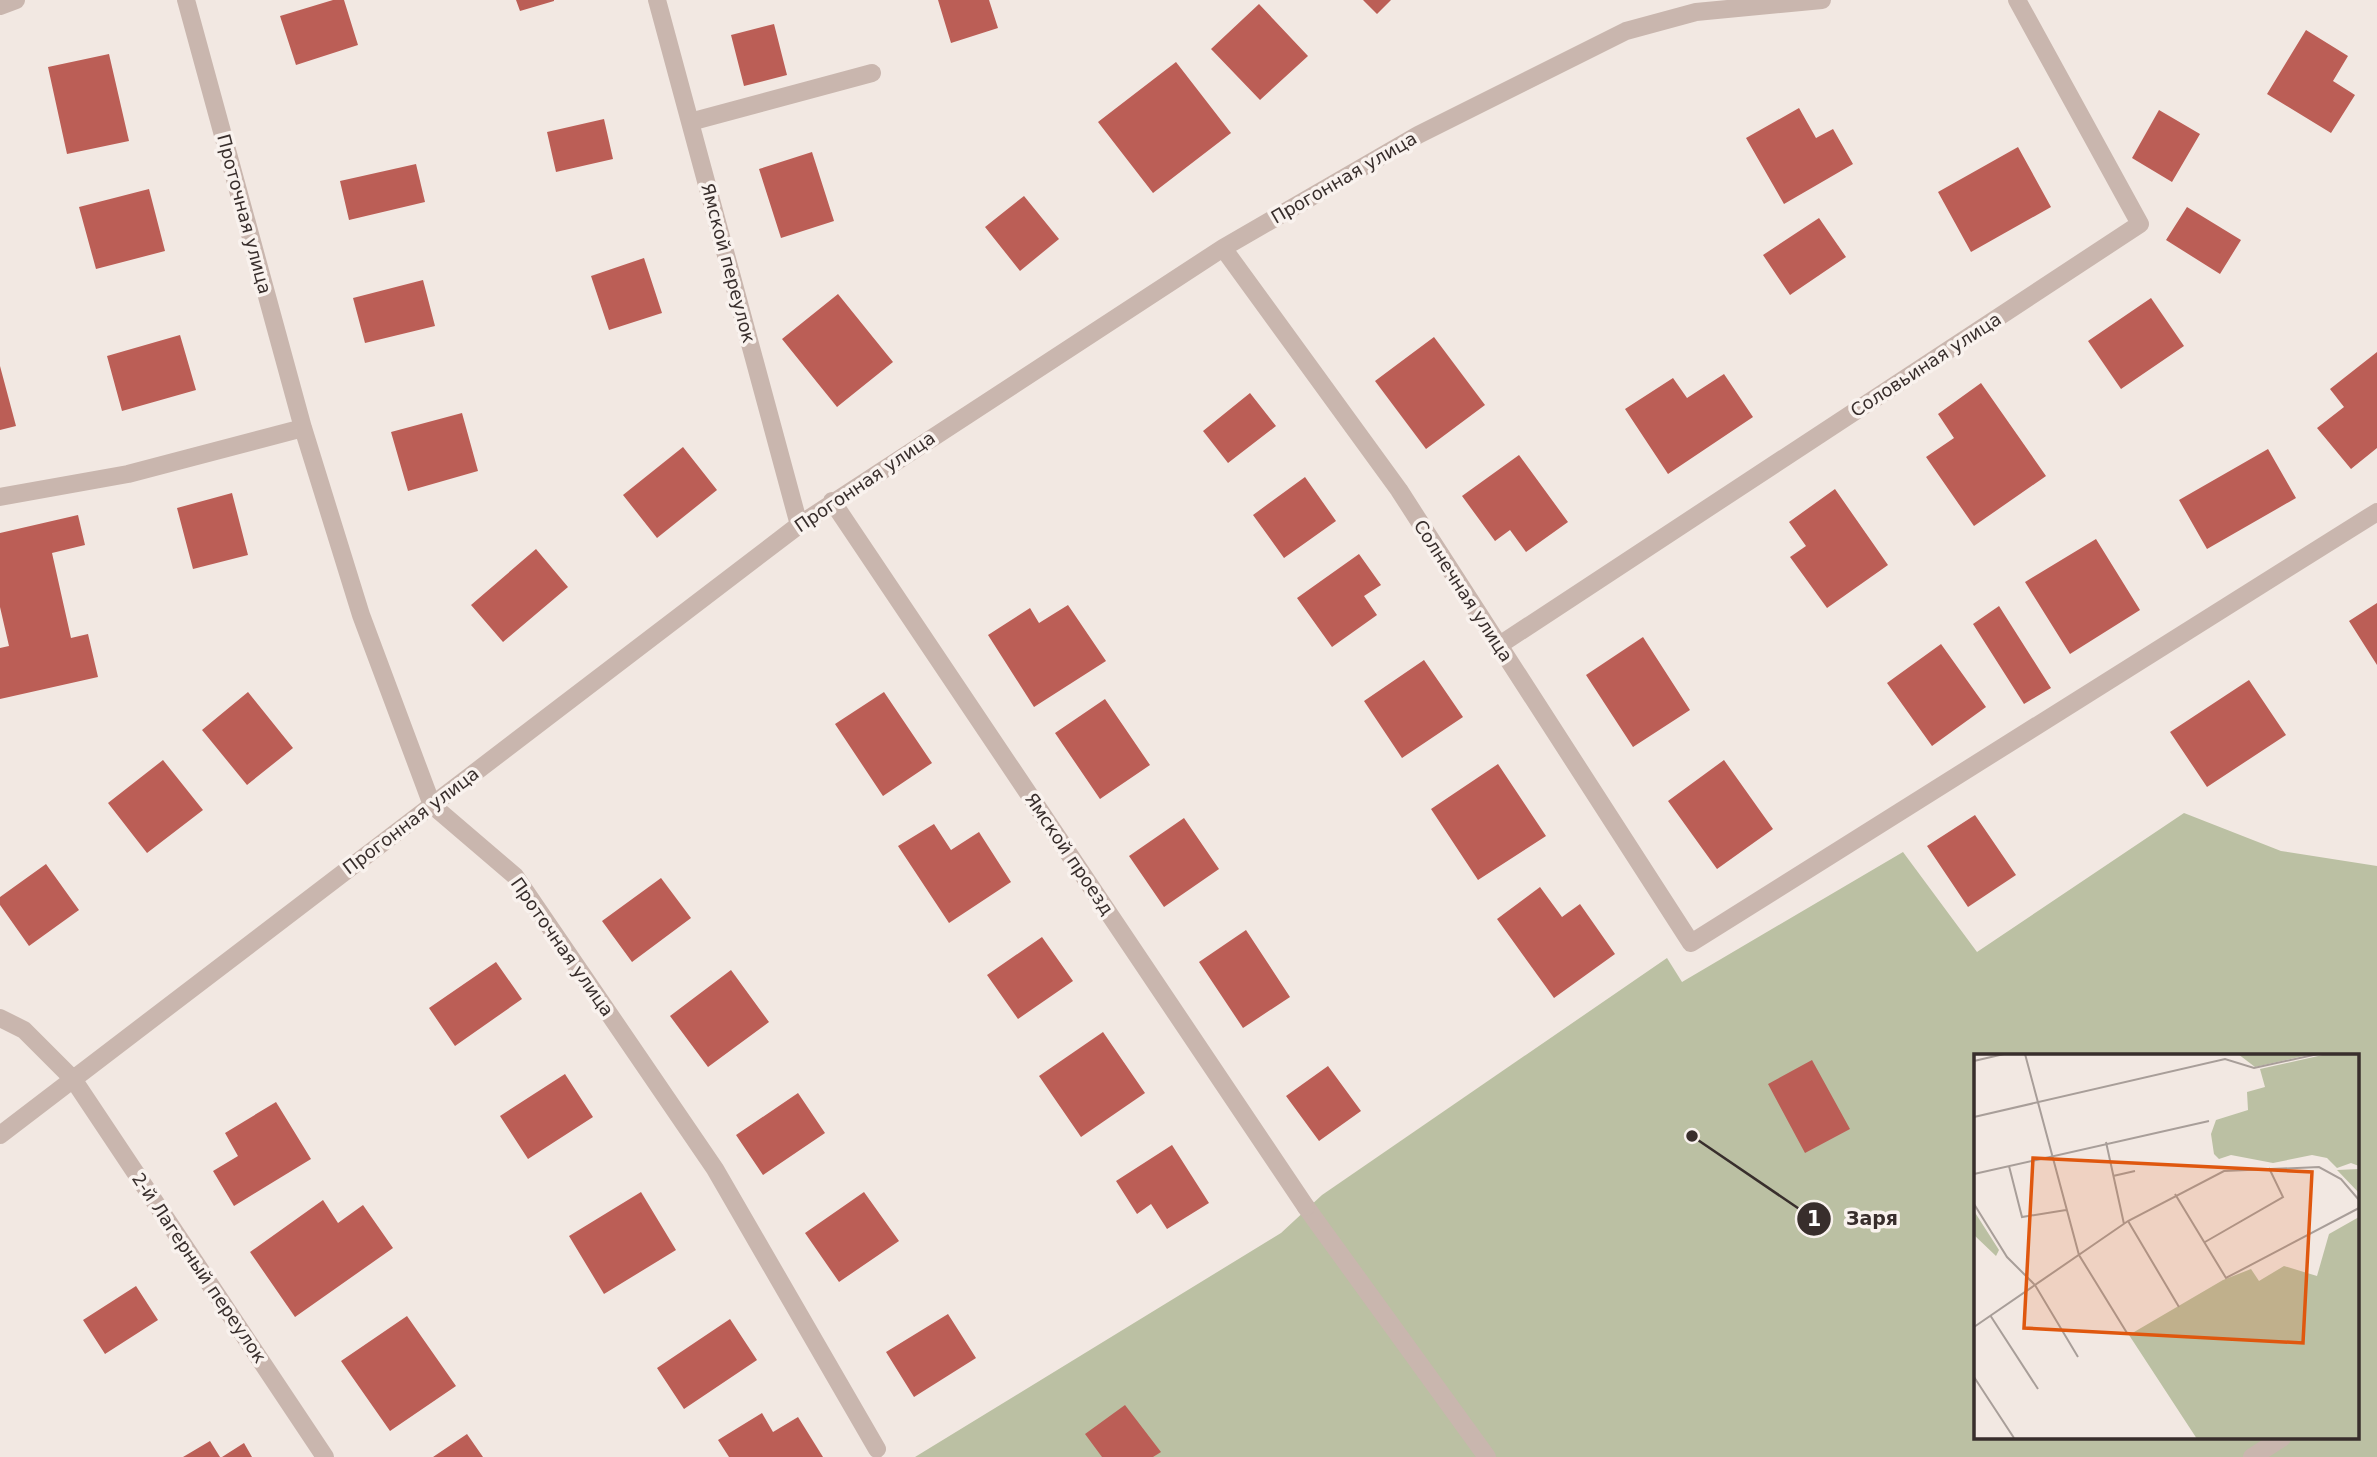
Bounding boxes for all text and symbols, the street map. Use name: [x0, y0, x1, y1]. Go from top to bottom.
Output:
street label: Прогонная улица: [1267, 127, 1420, 228]
street label: Проточная улица: [213, 132, 276, 296]
street label: Ямской переулок: [697, 181, 760, 345]
street label: Соловьиная улица: [1846, 308, 2005, 421]
street label: Прогонная улица: [791, 427, 939, 536]
street label: Солнечная улица: [1410, 516, 1517, 666]
street label: Прогонная улица: [339, 763, 483, 879]
street label: Ямской проезд: [1021, 789, 1118, 919]
street label: Проточная улица: [507, 873, 618, 1020]
inset map: [1974, 1054, 2360, 1440]
street label: 2-й Лагерный переулок: [128, 1169, 271, 1367]
callout: Заря: [1797, 1199, 1912, 1239]
text: 1: [1807, 1207, 1821, 1231]
text: Заря: [1846, 1207, 1898, 1229]

